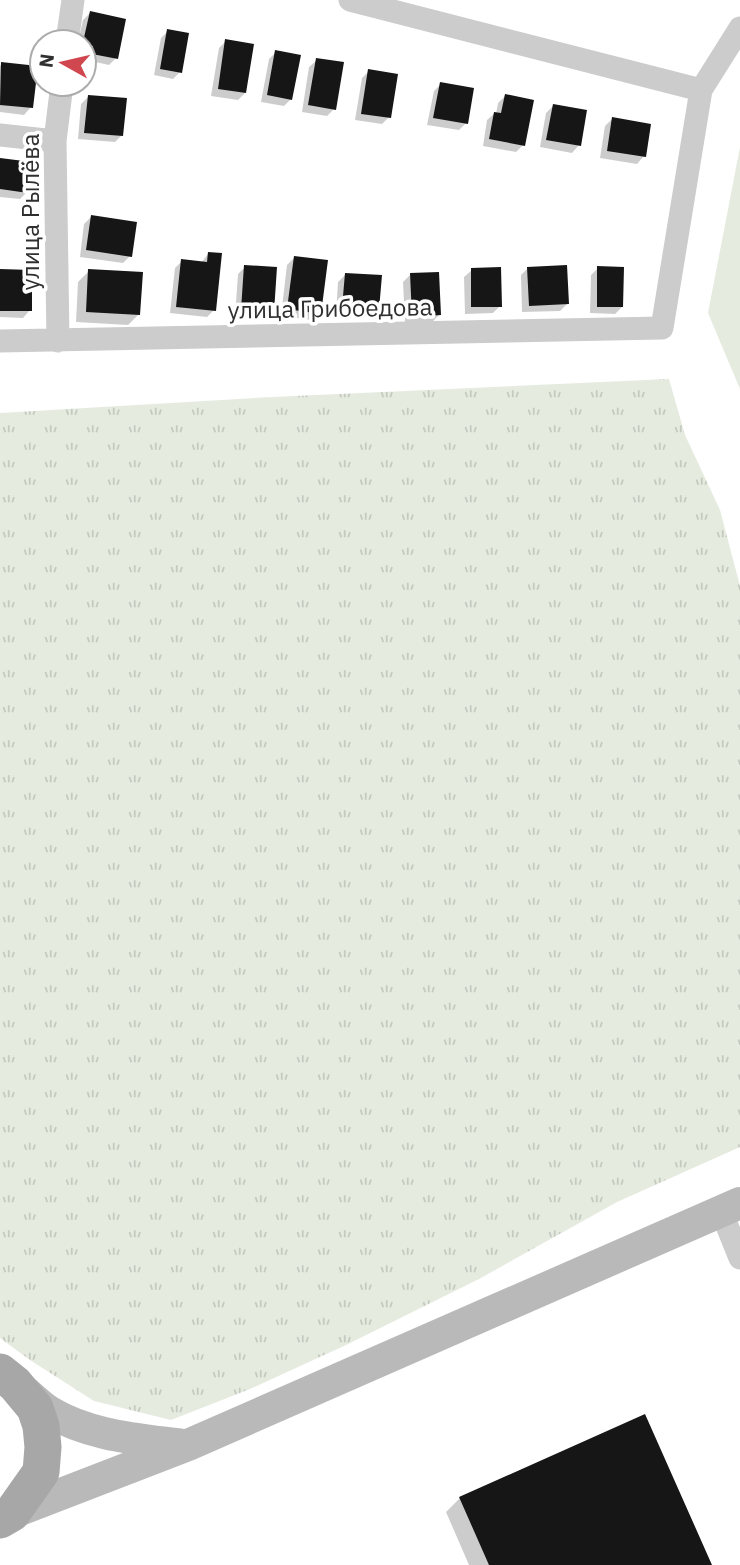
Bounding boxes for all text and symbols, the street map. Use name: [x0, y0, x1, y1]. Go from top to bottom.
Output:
north arrow: [28, 28, 98, 98]
text: N: [33, 52, 59, 69]
street label: улица Рылёва: [14, 133, 46, 290]
street label: улица Грибоедова: [227, 290, 433, 326]

